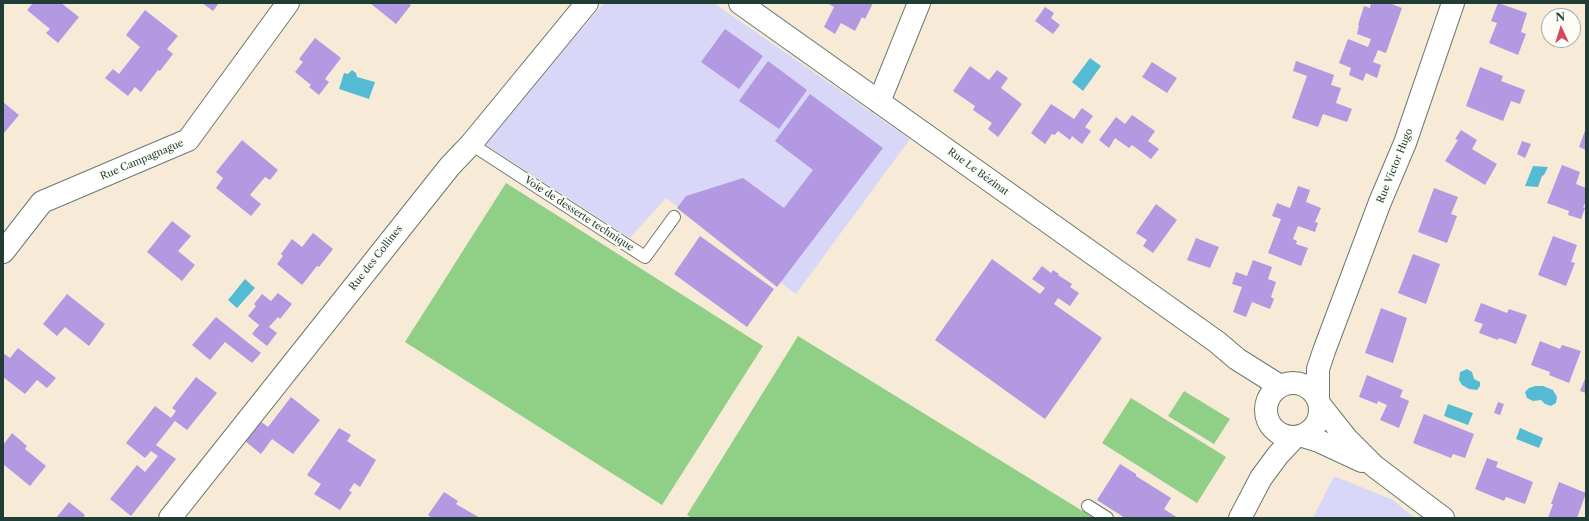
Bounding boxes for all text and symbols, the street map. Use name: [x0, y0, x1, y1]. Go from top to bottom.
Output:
north arrow: [1541, 8, 1581, 48]
text: N: [1555, 10, 1565, 24]
street label: Rue Victor Hugo: [1375, 127, 1415, 205]
street label: Rue Campagnague: [99, 137, 185, 183]
street label: Rue Le Bézinat: [945, 146, 1011, 198]
street label: Voie de desserte technique: [522, 174, 636, 254]
street label: Rue des Collines: [347, 223, 405, 293]

